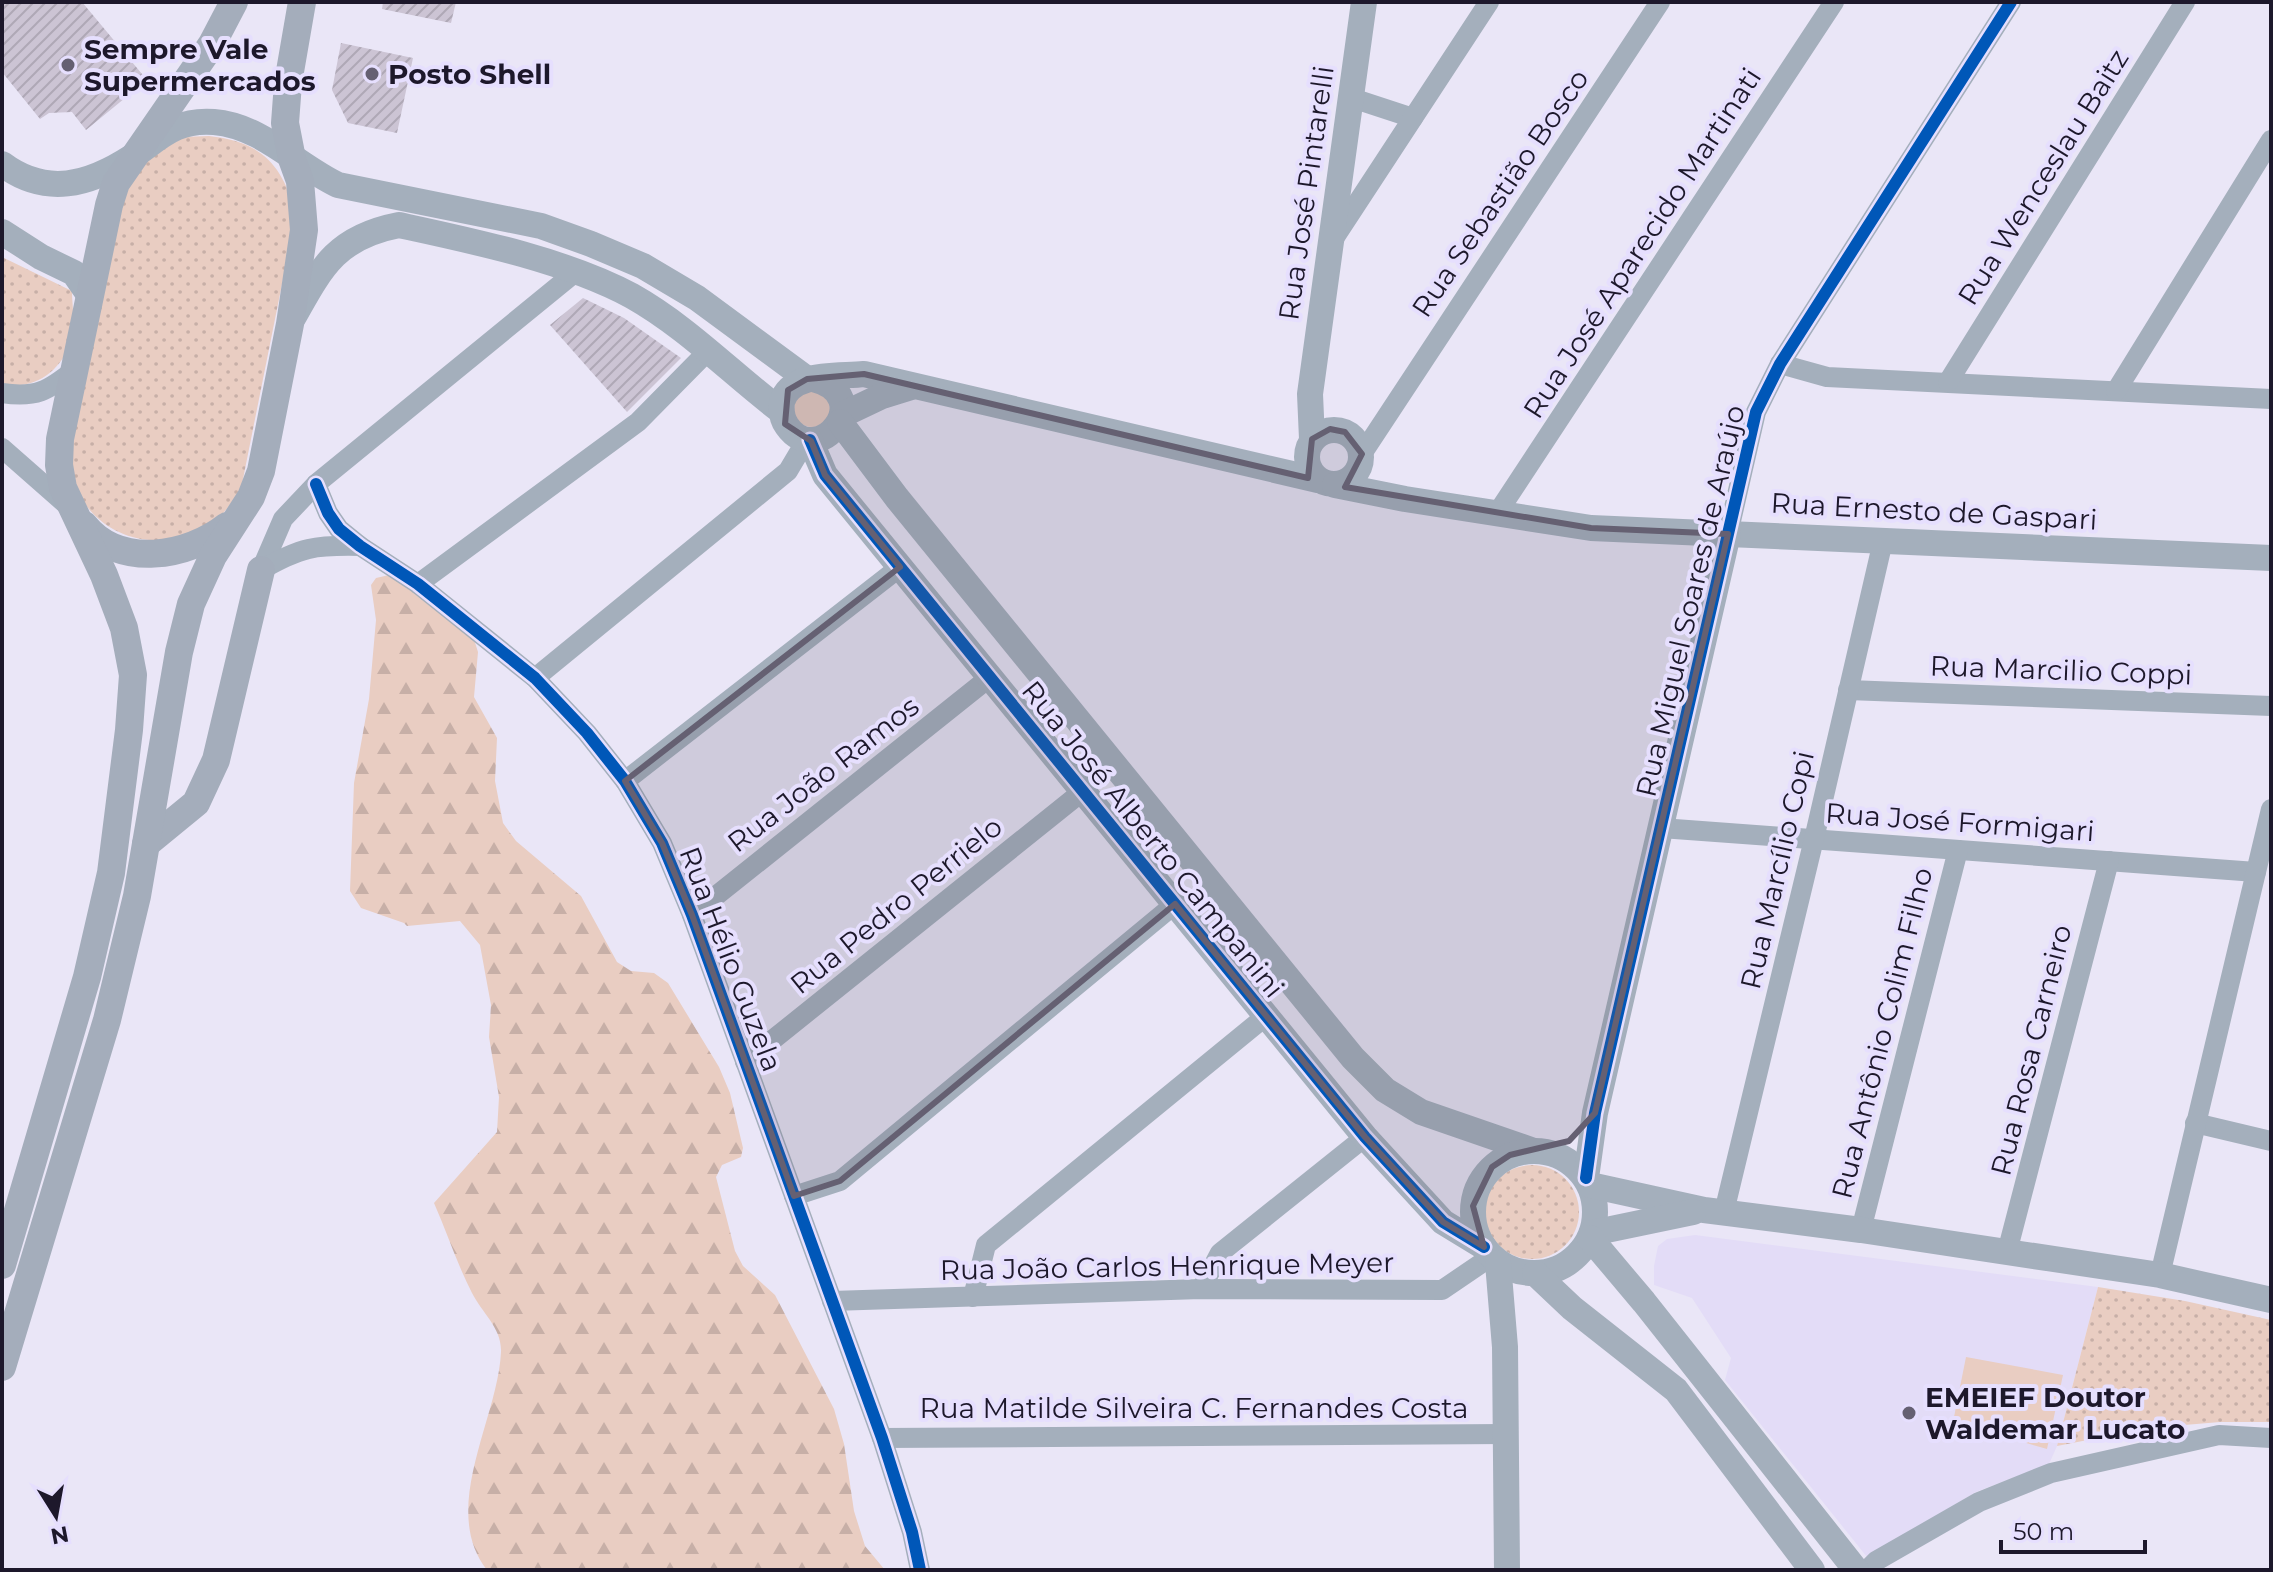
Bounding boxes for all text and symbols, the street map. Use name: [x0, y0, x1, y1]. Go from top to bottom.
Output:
place label: Sempre Vale Supermercados: [84, 32, 316, 98]
street label: Rua Wenceslau Baitz: [1950, 43, 2136, 311]
marker: Sempre Vale Supermercados: [59, 56, 77, 74]
place label: Posto Shell: [388, 57, 551, 91]
street label: Rua José Aparecido Martinati: [1516, 61, 1768, 425]
street label: Rua Sebastião Bosco: [1404, 63, 1596, 323]
street label: Rua José Pintarelli: [1271, 64, 1341, 322]
marker: Posto Shell: [363, 65, 381, 83]
street label: Rua Miguel Soares de Araújo: [1628, 402, 1752, 800]
street label: Rua Ernesto de Gaspari: [1770, 485, 2098, 537]
street label: Rua Marcilio Coppi: [1929, 648, 2193, 692]
street label: Rua José Alberto Campanini: [1015, 674, 1291, 1004]
street label: Rua João Ramos: [721, 689, 925, 859]
street label: Rua Marcílio Copi: [1733, 748, 1821, 992]
street label: Rua José Formigari: [1824, 796, 2096, 848]
street label: Rua Pedro Perrielo: [783, 809, 1009, 1001]
street label: Rua Hélio Guzela: [672, 842, 790, 1076]
street label: Rua Antônio Colim Filho: [1824, 864, 1940, 1202]
street label: Rua Rosa Carneiro: [1983, 921, 2079, 1179]
street label: Rua João Carlos Henrique Meyer: [939, 1245, 1395, 1287]
place label: EMEIEF Doutor Waldemar Lucato: [1925, 1380, 2185, 1446]
street label: Rua Matilde Silveira C. Fernandes Costa: [920, 1391, 1468, 1425]
marker: EMEIEF Doutor Waldemar Lucato: [1900, 1404, 1918, 1422]
north arrow: [16, 1476, 96, 1556]
scale bar: [2001, 1504, 2145, 1554]
text: 50 m: [2013, 1517, 2074, 1546]
text: N: [48, 1520, 71, 1550]

